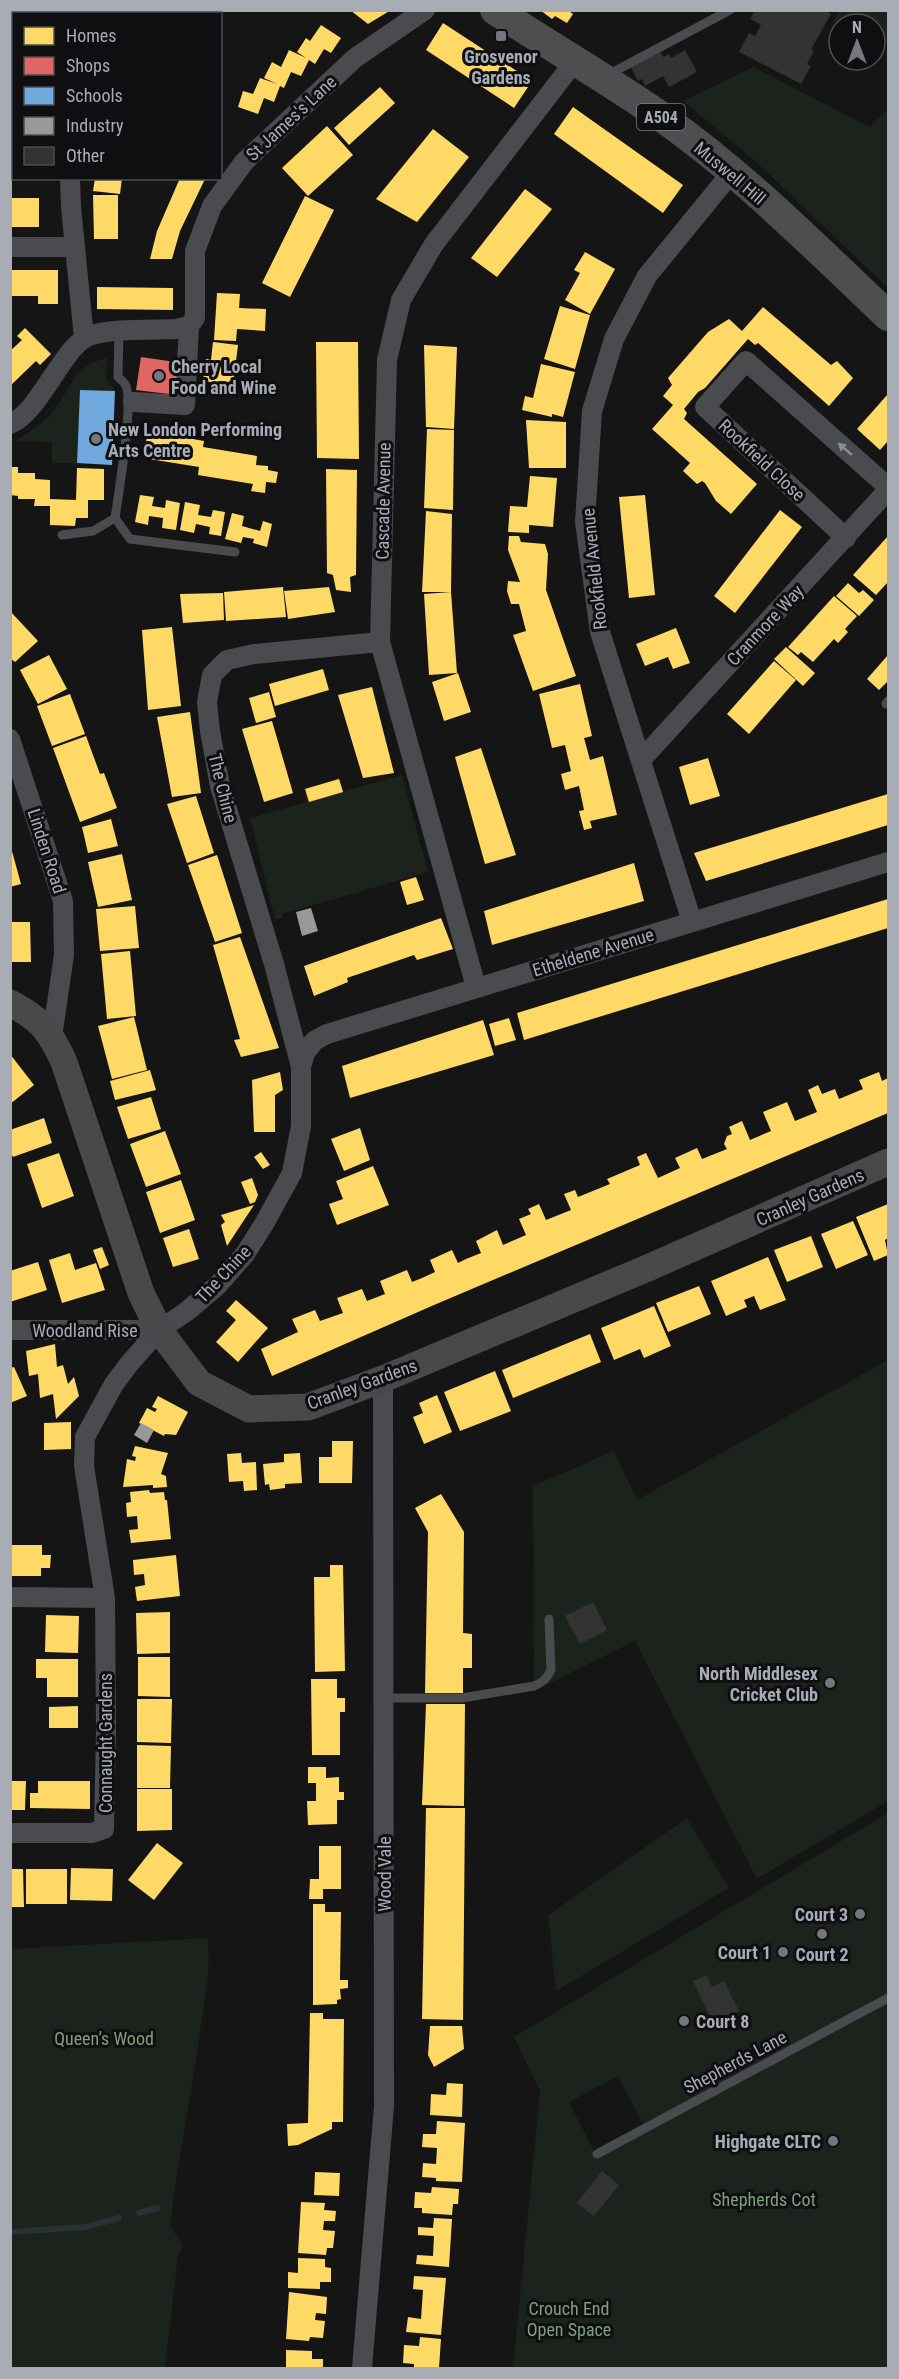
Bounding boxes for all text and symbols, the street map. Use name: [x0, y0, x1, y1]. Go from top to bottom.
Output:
legend: [12, 12, 222, 180]
north arrow: [827, 12, 887, 72]
text: N: [852, 18, 862, 37]
text: Homes: [66, 25, 116, 46]
marker: Grosvenor Gardens: [494, 29, 508, 43]
place label: Grosvenor Gardens: [464, 46, 538, 88]
text: Shops: [66, 55, 110, 76]
street label: St James's Lane: [242, 71, 340, 165]
text: Schools: [66, 85, 123, 106]
road number: A504: [637, 104, 685, 130]
text: Industry: [66, 115, 124, 136]
street label: Muswell Hill: [690, 137, 770, 209]
text: Other: [66, 145, 105, 166]
place label: Cherry Local Food and Wine: [171, 356, 277, 398]
marker: Cherry Local Food and Wine: [152, 369, 166, 383]
street label: Rookfield Close: [715, 415, 809, 505]
place label: New London Performing Arts Centre: [108, 419, 282, 461]
marker: New London Performing Arts Centre: [89, 432, 103, 446]
street label: Cascade Avenue: [371, 442, 395, 560]
one-way arrow: [838, 443, 853, 456]
street label: Rookfield Avenue: [577, 507, 611, 631]
street label: Cranmore Way: [722, 580, 808, 670]
street label: The Chine: [204, 751, 242, 825]
street label: Linden Road: [23, 806, 71, 896]
street label: Etheldene Avenue: [530, 924, 656, 980]
street label: Cranley Gardens: [753, 1164, 867, 1230]
street label: The Chine: [191, 1241, 255, 1307]
street label: Woodland Rise: [32, 1320, 138, 1341]
street label: Cranley Gardens: [304, 1354, 420, 1414]
place label: North Middlesex Cricket Club: [699, 1663, 818, 1705]
street label: Connaught Gardens: [95, 1673, 116, 1813]
marker: North Middlesex Cricket Club: [823, 1676, 837, 1690]
street label: Wood Vale: [374, 1836, 395, 1912]
place label: Court 3: [795, 1904, 848, 1925]
marker: Court 3: [853, 1907, 867, 1921]
marker: Court 2: [815, 1927, 829, 1941]
place label: Court 1: [718, 1942, 771, 1963]
place label: Court 2: [795, 1944, 849, 1965]
marker: Court 1: [776, 1945, 790, 1959]
place label: Court 8: [696, 2011, 749, 2032]
marker: Court 8: [677, 2014, 691, 2028]
street label: Shepherds Lane: [680, 2026, 790, 2098]
park label: Queen’s Wood: [54, 2028, 154, 2049]
place label: Highgate CLTC: [715, 2131, 821, 2152]
marker: Highgate CLTC: [826, 2134, 840, 2148]
park label: Shepherds Cot: [712, 2189, 816, 2210]
park label: Crouch End Open Space: [527, 2298, 611, 2340]

